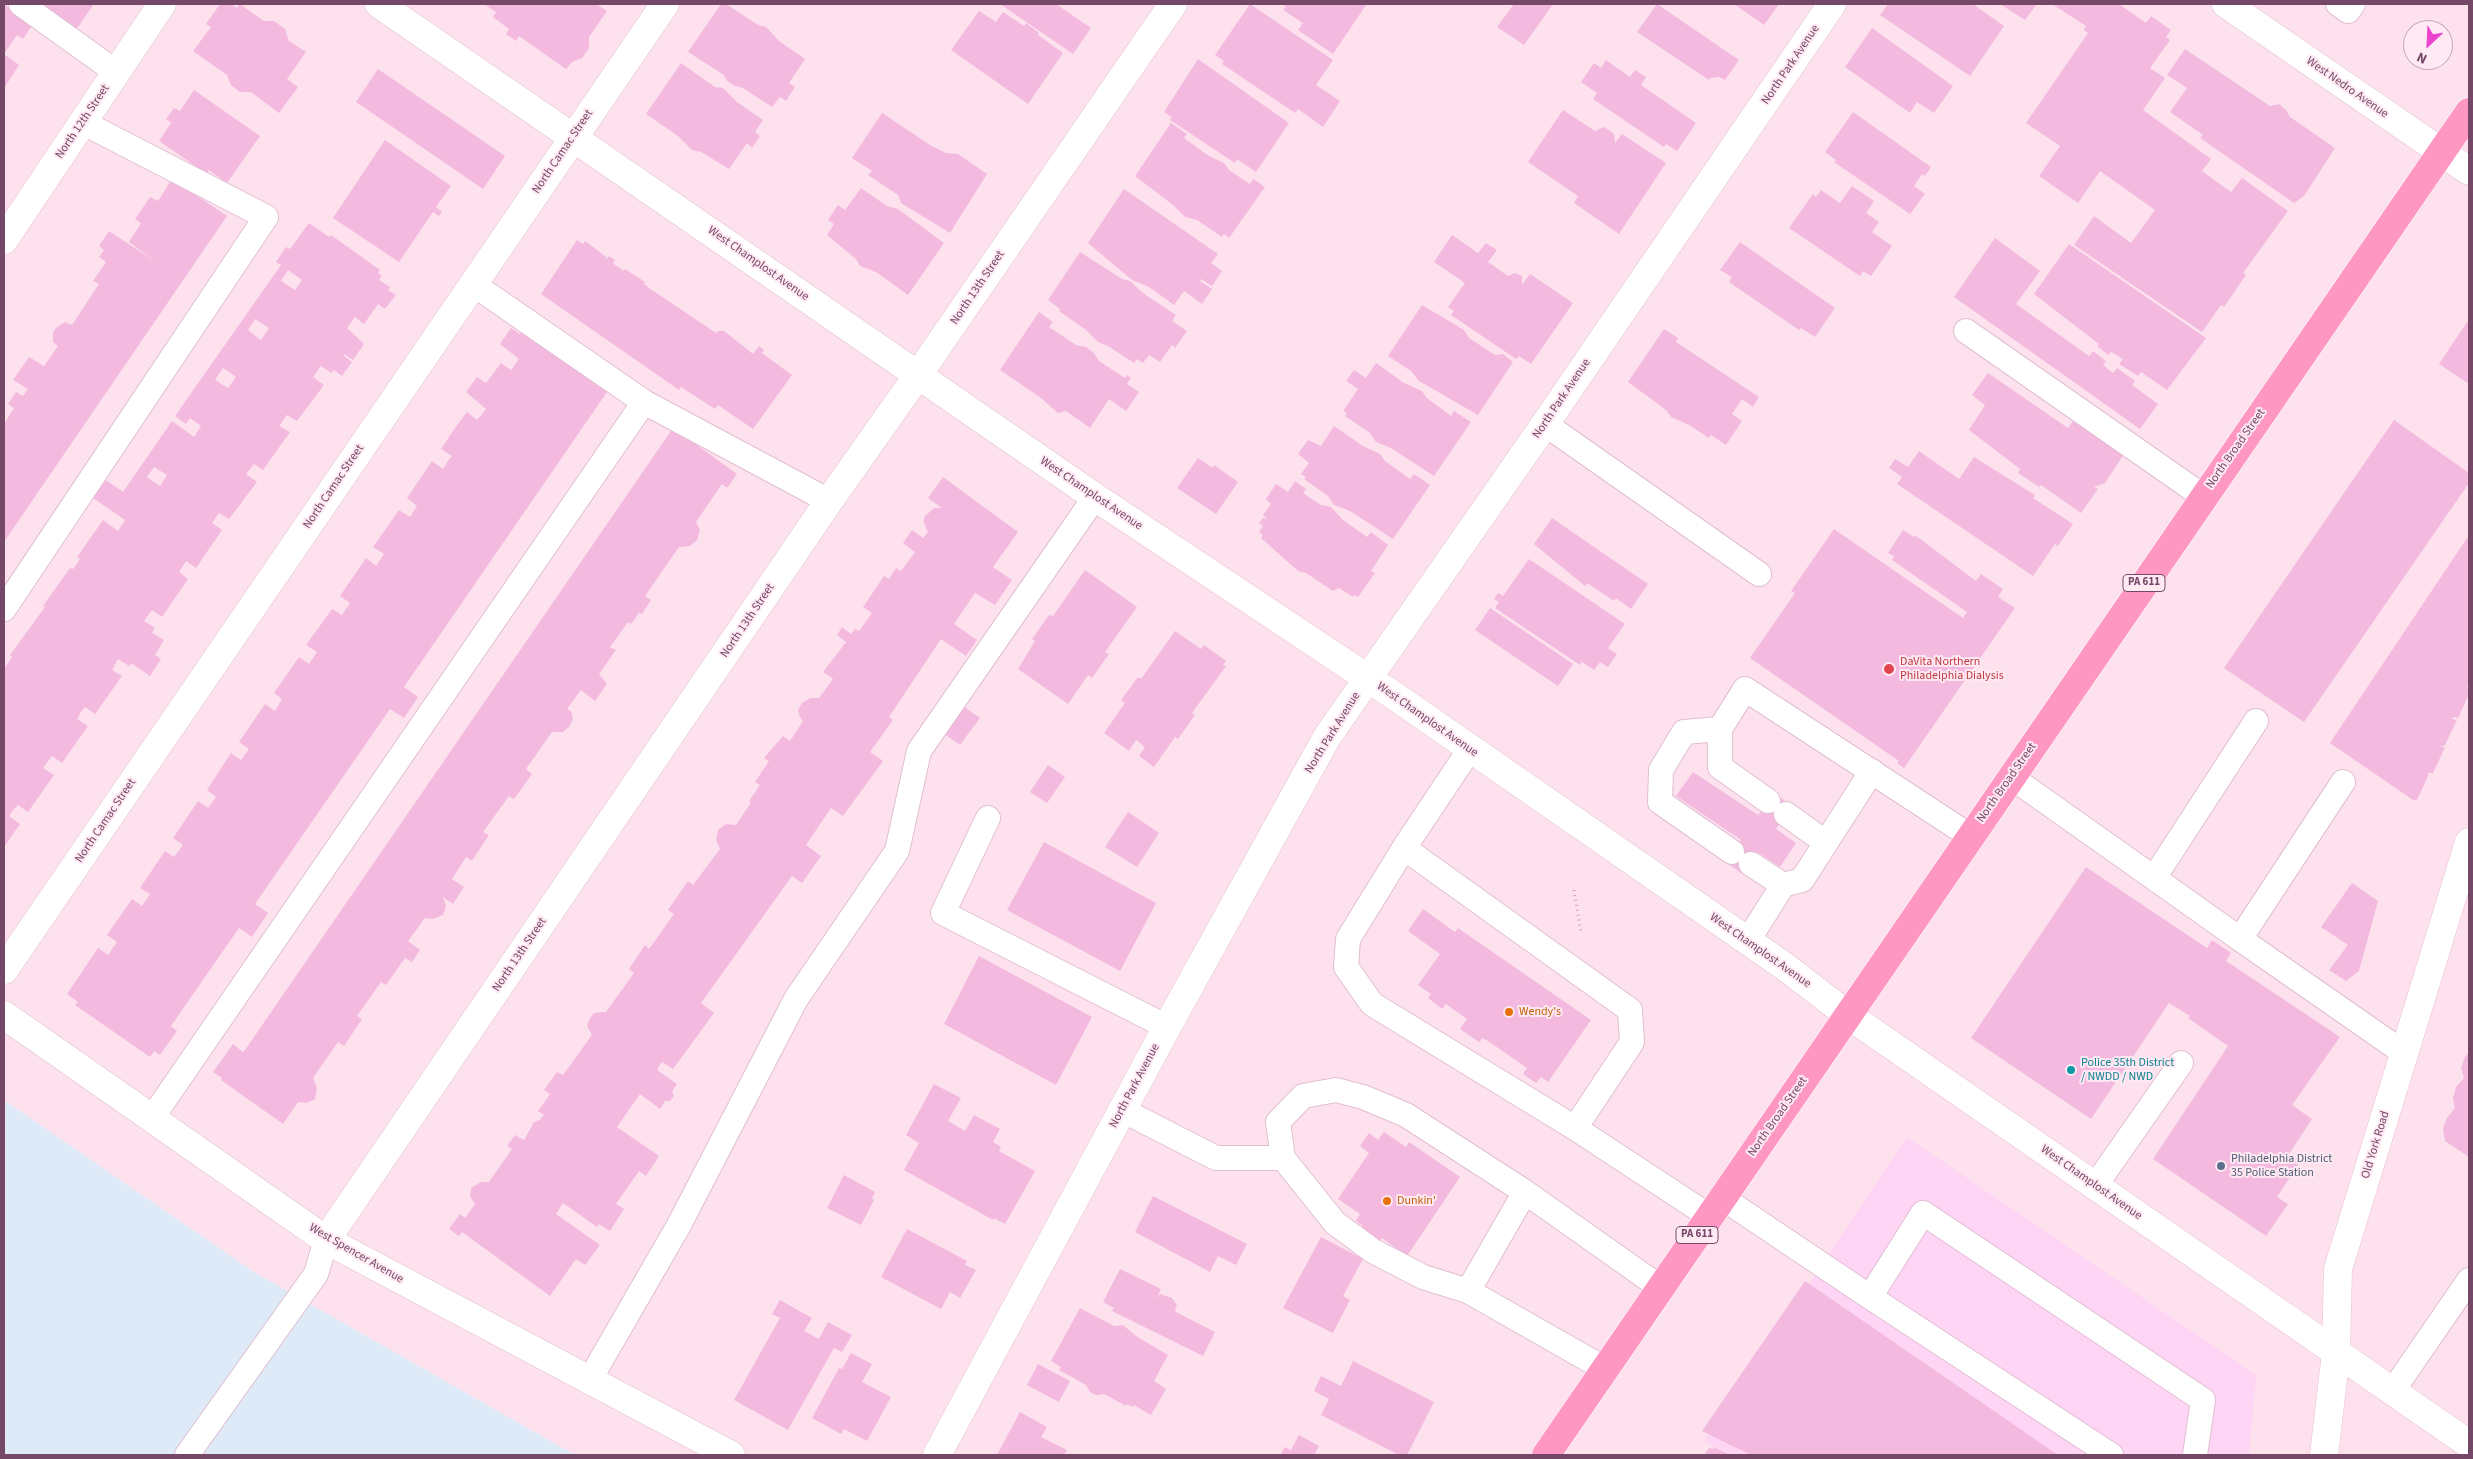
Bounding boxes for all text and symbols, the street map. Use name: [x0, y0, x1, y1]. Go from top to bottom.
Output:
north arrow: [2403, 20, 2453, 70]
street label: North Park Avenue: [1759, 22, 1823, 108]
text: N: [2414, 47, 2431, 69]
street label: West Nedro Avenue: [2303, 54, 2391, 122]
street label: North 12th Street: [53, 82, 113, 162]
street label: North Camac Street: [530, 107, 596, 197]
street label: West Champlost Avenue: [705, 224, 811, 304]
street label: North 13th Street: [948, 248, 1008, 328]
street label: North Park Avenue: [1530, 356, 1594, 442]
street label: North Broad Street: [2203, 406, 2269, 492]
street label: North Camac Street: [301, 442, 367, 532]
street label: West Champlost Avenue: [1037, 454, 1145, 534]
road number: PA 611: [2123, 574, 2165, 592]
street label: North 13th Street: [718, 581, 778, 661]
place label: DaVita Northern Philadelphia Dialysis: [1900, 655, 2004, 683]
marker: DaVita Northern Philadelphia Dialysis: [1882, 662, 1896, 676]
street label: West Champlost Avenue: [1374, 680, 1480, 760]
street label: North Park Avenue: [1302, 690, 1364, 776]
street label: North Broad Street: [1974, 740, 2040, 826]
street label: North Camac Street: [73, 776, 139, 866]
street label: West Champlost Avenue: [1707, 911, 1813, 991]
street label: North 13th Street: [490, 915, 550, 995]
place label: Wendy's: [1519, 1005, 1561, 1019]
marker: Wendy's: [1503, 1006, 1515, 1018]
street label: North Park Avenue: [1107, 1041, 1163, 1131]
place label: Police 35th District / NWDD / NWD: [2081, 1056, 2174, 1084]
marker: Police 35th District / NWDD / NWD: [2065, 1064, 2077, 1076]
street label: North Broad Street: [1745, 1074, 1811, 1160]
street label: Old York Road: [2359, 1109, 2393, 1181]
street label: West Champlost Avenue: [2038, 1143, 2144, 1223]
place label: Philadelphia District 35 Police Station: [2231, 1152, 2332, 1180]
marker: Philadelphia District 35 Police Station: [2215, 1160, 2227, 1172]
place label: Dunkin': [1397, 1194, 1436, 1208]
marker: Dunkin': [1381, 1195, 1393, 1207]
street label: West Spencer Avenue: [306, 1221, 406, 1287]
road number: PA 611: [1676, 1226, 1718, 1244]

